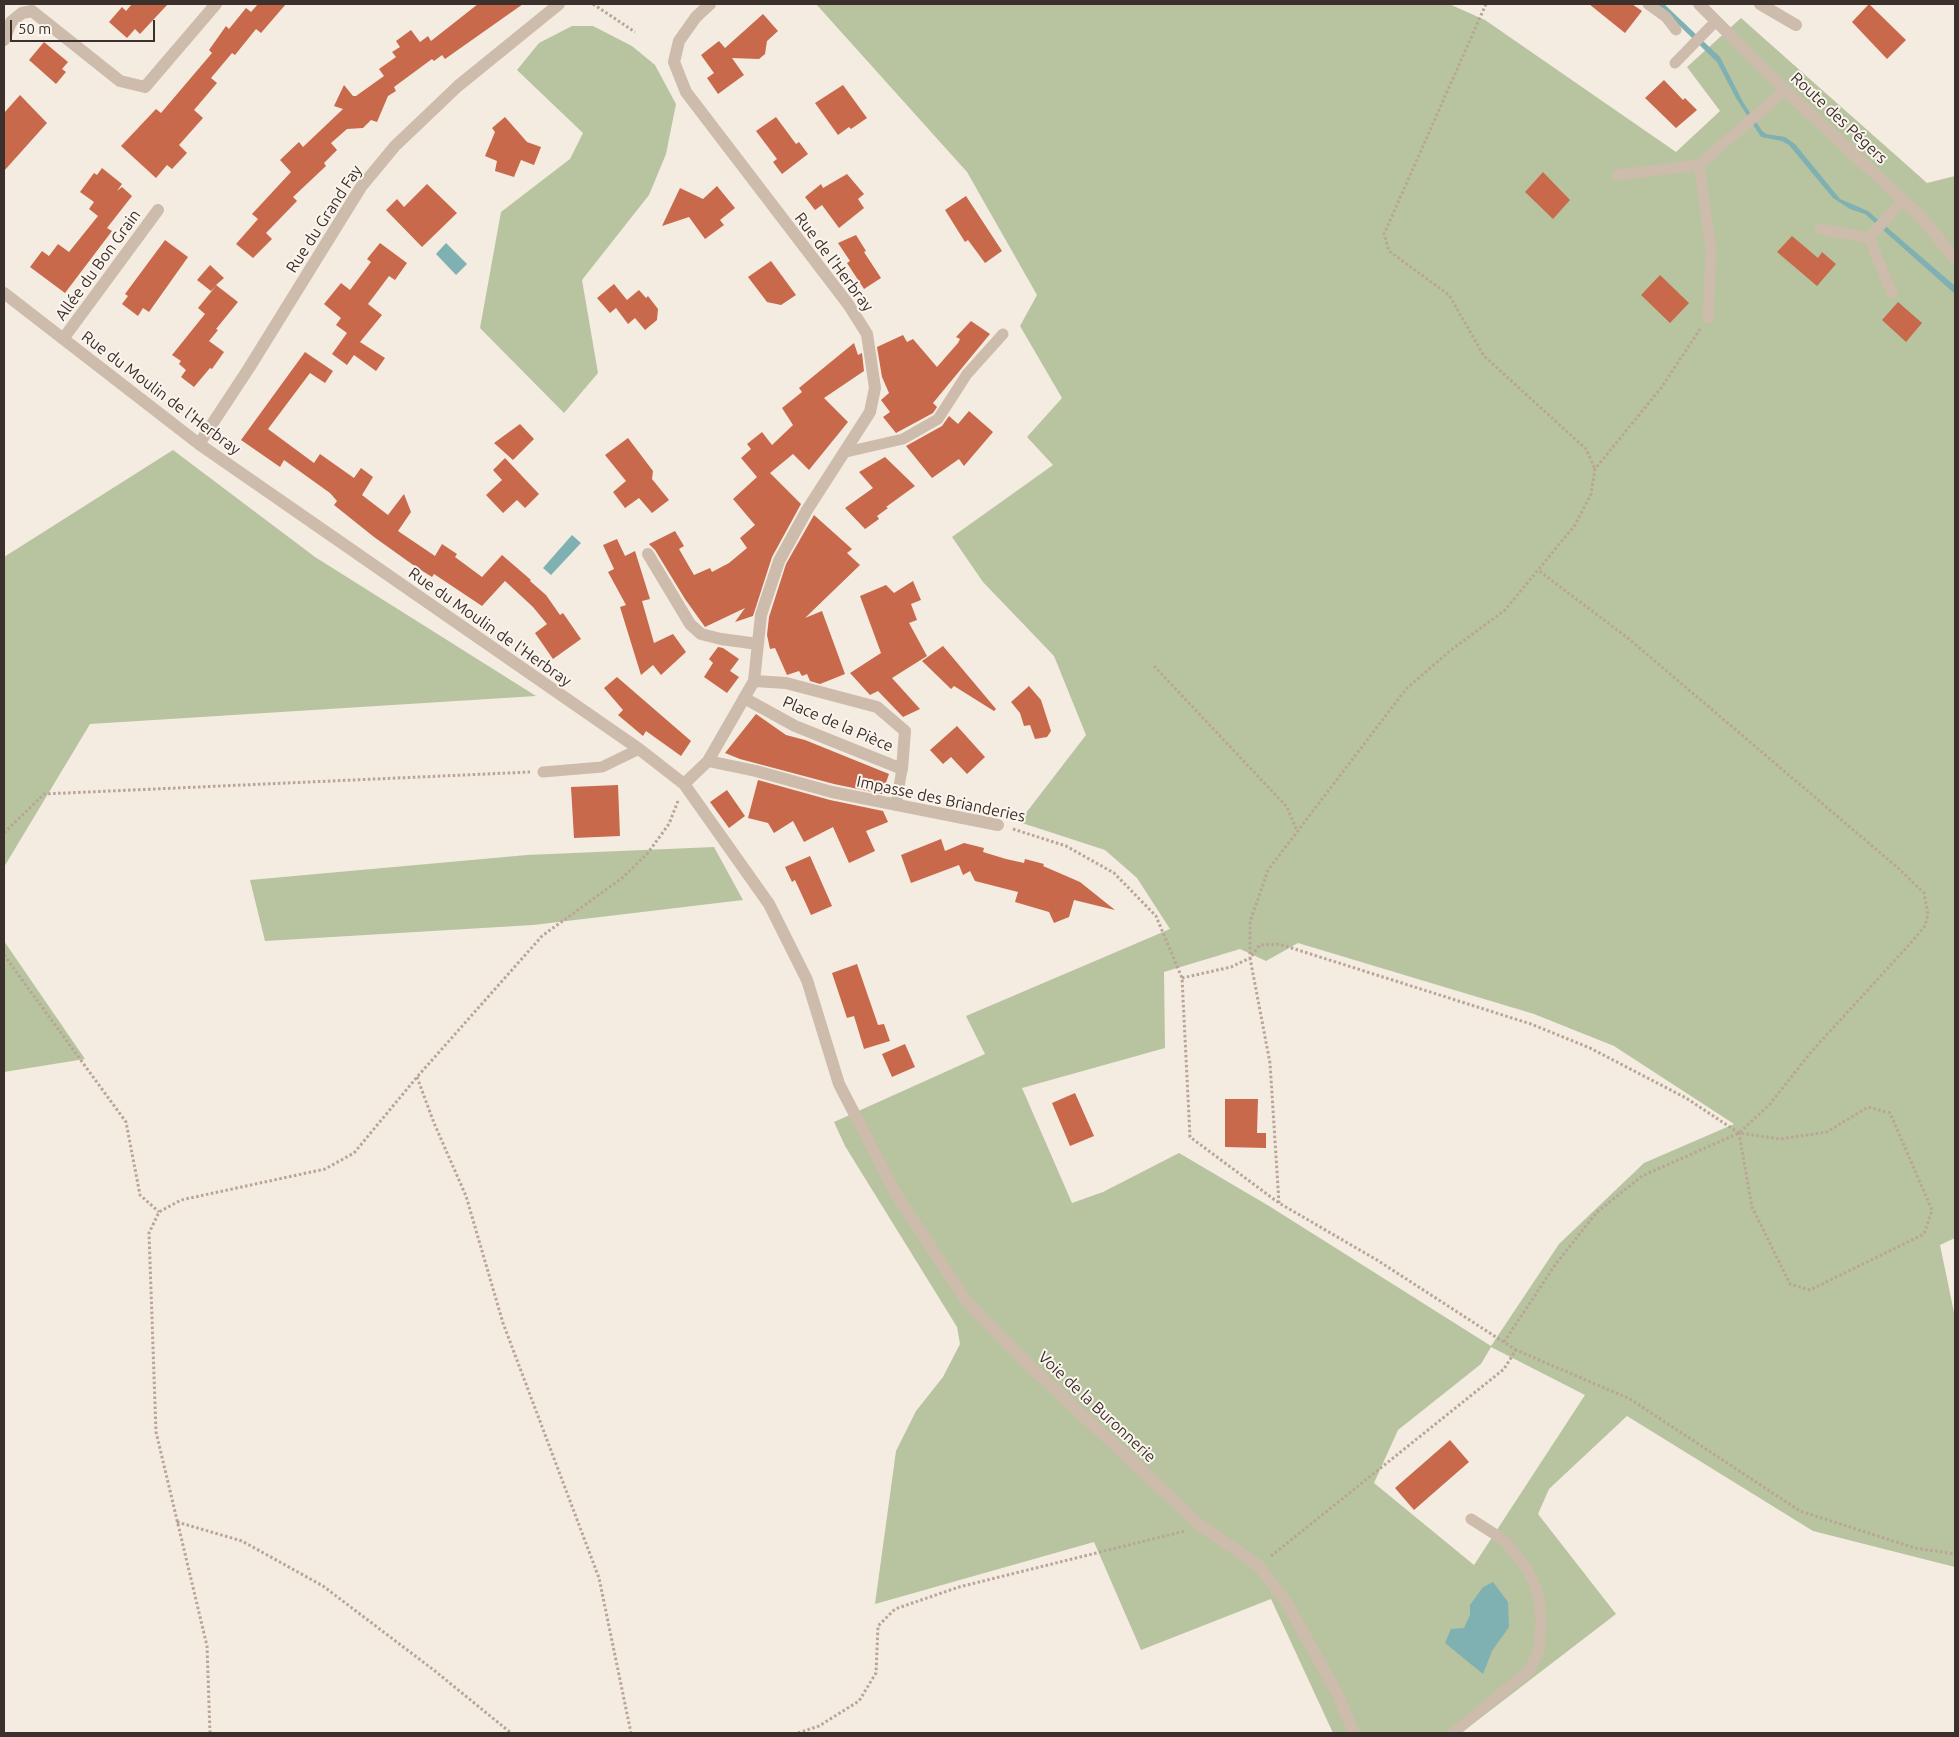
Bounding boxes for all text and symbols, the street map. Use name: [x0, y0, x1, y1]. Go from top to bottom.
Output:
scale bar: [12, 10, 158, 42]
text: 50 m: [18, 20, 51, 37]
street label: Route des Pégers: [1787, 68, 1891, 168]
street label: Rue du Grand Fay: [282, 162, 366, 276]
street label: Allée du Bon Grain: [51, 206, 145, 324]
street label: Rue de l'Herbray: [791, 209, 877, 315]
street label: Rue du Moulin de l'Herbray: [78, 327, 244, 459]
street label: Rue du Moulin de l'Herbray: [405, 563, 575, 691]
street label: Place de la Pièce: [780, 692, 896, 756]
street label: Impasse des Brianderies: [855, 772, 1027, 826]
street label: Voie de la Buronnerie: [1034, 1348, 1160, 1466]

